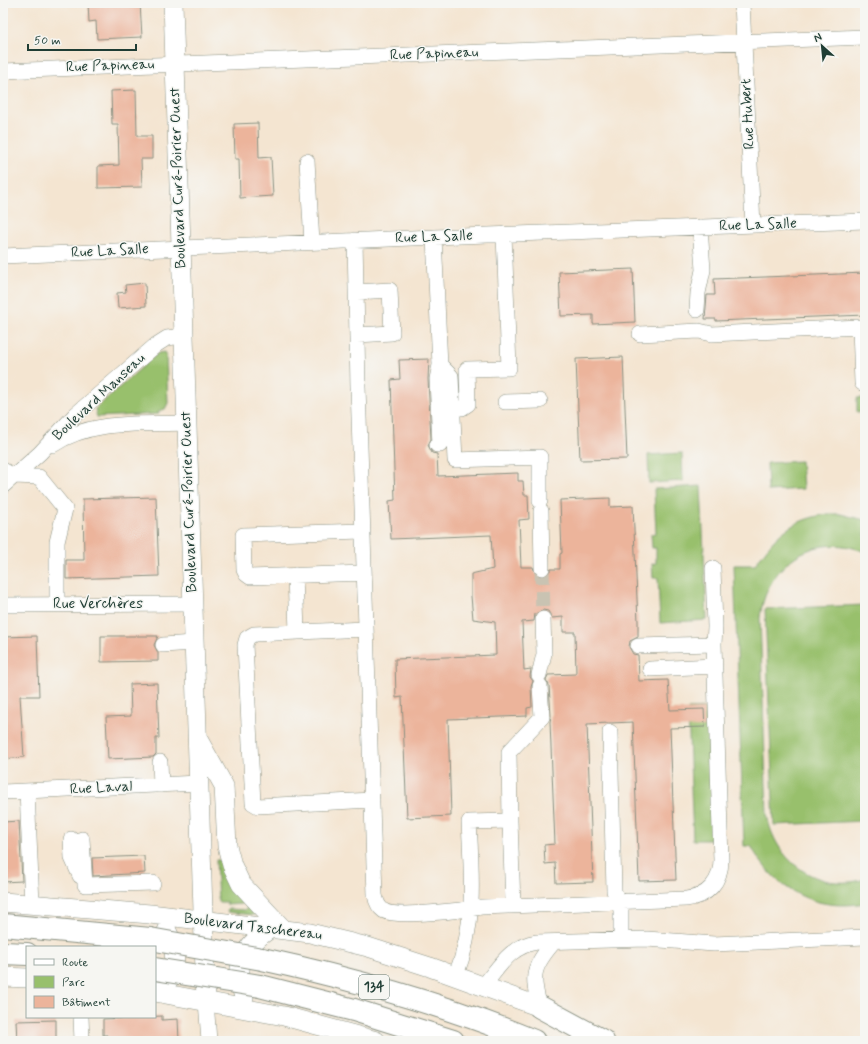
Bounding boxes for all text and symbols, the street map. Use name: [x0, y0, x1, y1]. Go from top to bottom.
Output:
scale bar: [28, 26, 136, 52]
north arrow: [802, 26, 842, 66]
text: N: [811, 30, 824, 46]
text: 50 m: [34, 33, 61, 49]
street label: Rue Papineau: [389, 42, 479, 66]
street label: Rue Papineau: [65, 54, 155, 78]
street label: Rue Hubert: [736, 78, 760, 150]
street label: Boulevard Curé-Poirier Ouest: [165, 86, 191, 269]
street label: Rue La Salle: [719, 214, 798, 236]
street label: Rue La Salle: [395, 226, 474, 248]
street label: Rue La Salle: [71, 239, 150, 263]
street label: Boulevard Manseau: [48, 348, 150, 445]
street label: Boulevard Curé-Poirier Ouest: [176, 410, 202, 593]
street label: Rue Verchères: [53, 594, 143, 614]
street label: Rue Laval: [69, 776, 133, 800]
street label: Boulevard Taschereau: [183, 909, 323, 945]
legend: [26, 946, 156, 1018]
text: Route: [62, 955, 88, 971]
text: Parc: [62, 975, 85, 991]
road number: 134: [359, 975, 389, 999]
text: Bâtiment: [62, 995, 111, 1011]

